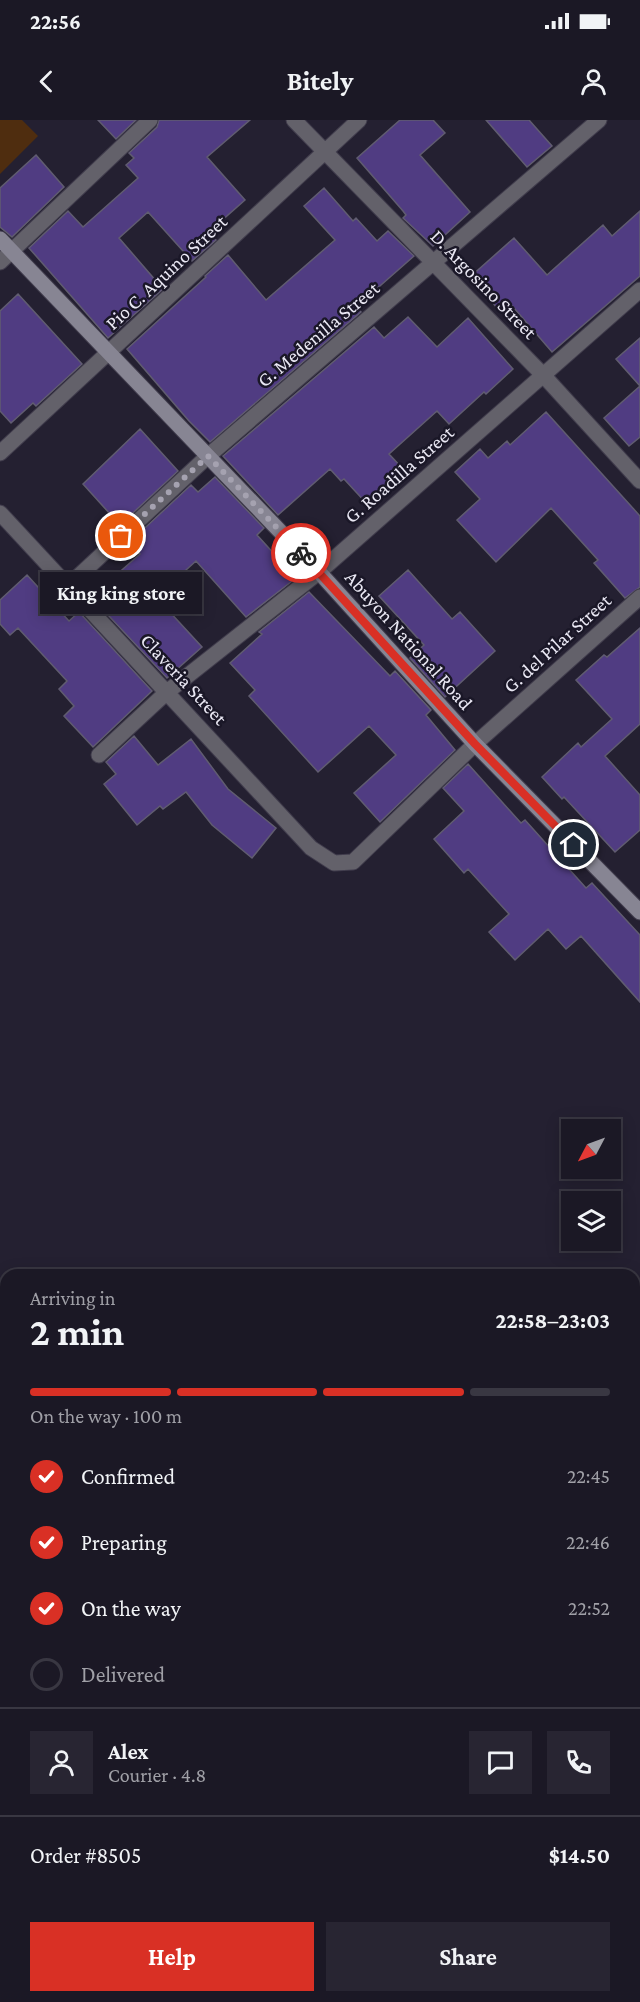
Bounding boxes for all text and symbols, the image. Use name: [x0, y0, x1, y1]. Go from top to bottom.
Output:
text: 22:56: [30, 9, 81, 34]
icon: back: [30, 65, 63, 98]
icon: person: [577, 65, 610, 98]
text: Bitely: [287, 66, 353, 96]
street label: Pio C. Aquino Street: [101, 210, 232, 335]
street label: D. Argosino Street: [426, 225, 542, 344]
street label: G. Medenilla Street: [253, 276, 384, 391]
street label: G. Roadilla Street: [340, 420, 458, 527]
pin: [95, 510, 146, 561]
icon: bag: [104, 519, 137, 552]
courier: [271, 523, 331, 583]
icon: bike: [285, 537, 318, 570]
street label: Abuyon National Road: [340, 566, 477, 715]
callout: King king store: [40, 572, 202, 614]
text: King king store: [57, 582, 185, 604]
street label: G. del Pilar Street: [499, 589, 615, 697]
street label: Claveria Street: [136, 629, 232, 729]
pin: [548, 819, 599, 870]
icon: home: [557, 828, 590, 861]
north arrow: [561, 1119, 621, 1179]
map controls: [561, 1119, 621, 1251]
button: layers: [561, 1191, 621, 1251]
text: Arriving in: [30, 1287, 115, 1309]
text: 22:58–23:03: [496, 1308, 610, 1333]
text: 2 min: [30, 1310, 124, 1353]
text: On the way · 100 m: [30, 1405, 182, 1427]
icon: check: [30, 1460, 63, 1493]
text: Confirmed: [81, 1464, 175, 1489]
text: 22:45: [567, 1465, 610, 1487]
icon: check: [30, 1526, 63, 1559]
text: Preparing: [81, 1530, 167, 1555]
text: 22:46: [566, 1531, 610, 1553]
icon: check: [30, 1592, 63, 1625]
text: On the way: [81, 1596, 181, 1621]
text: 22:52: [568, 1597, 610, 1619]
text: Delivered: [81, 1662, 165, 1687]
button: person: [30, 1731, 93, 1794]
button: chat: [469, 1731, 532, 1794]
button: phone: [547, 1731, 610, 1794]
text: Alex: [108, 1739, 149, 1764]
text: Courier · 4.8: [108, 1764, 206, 1786]
text: Order #8505: [30, 1843, 141, 1868]
text: $14.50: [549, 1843, 610, 1868]
button: Help: [30, 1922, 314, 1991]
button: Share: [326, 1922, 610, 1991]

